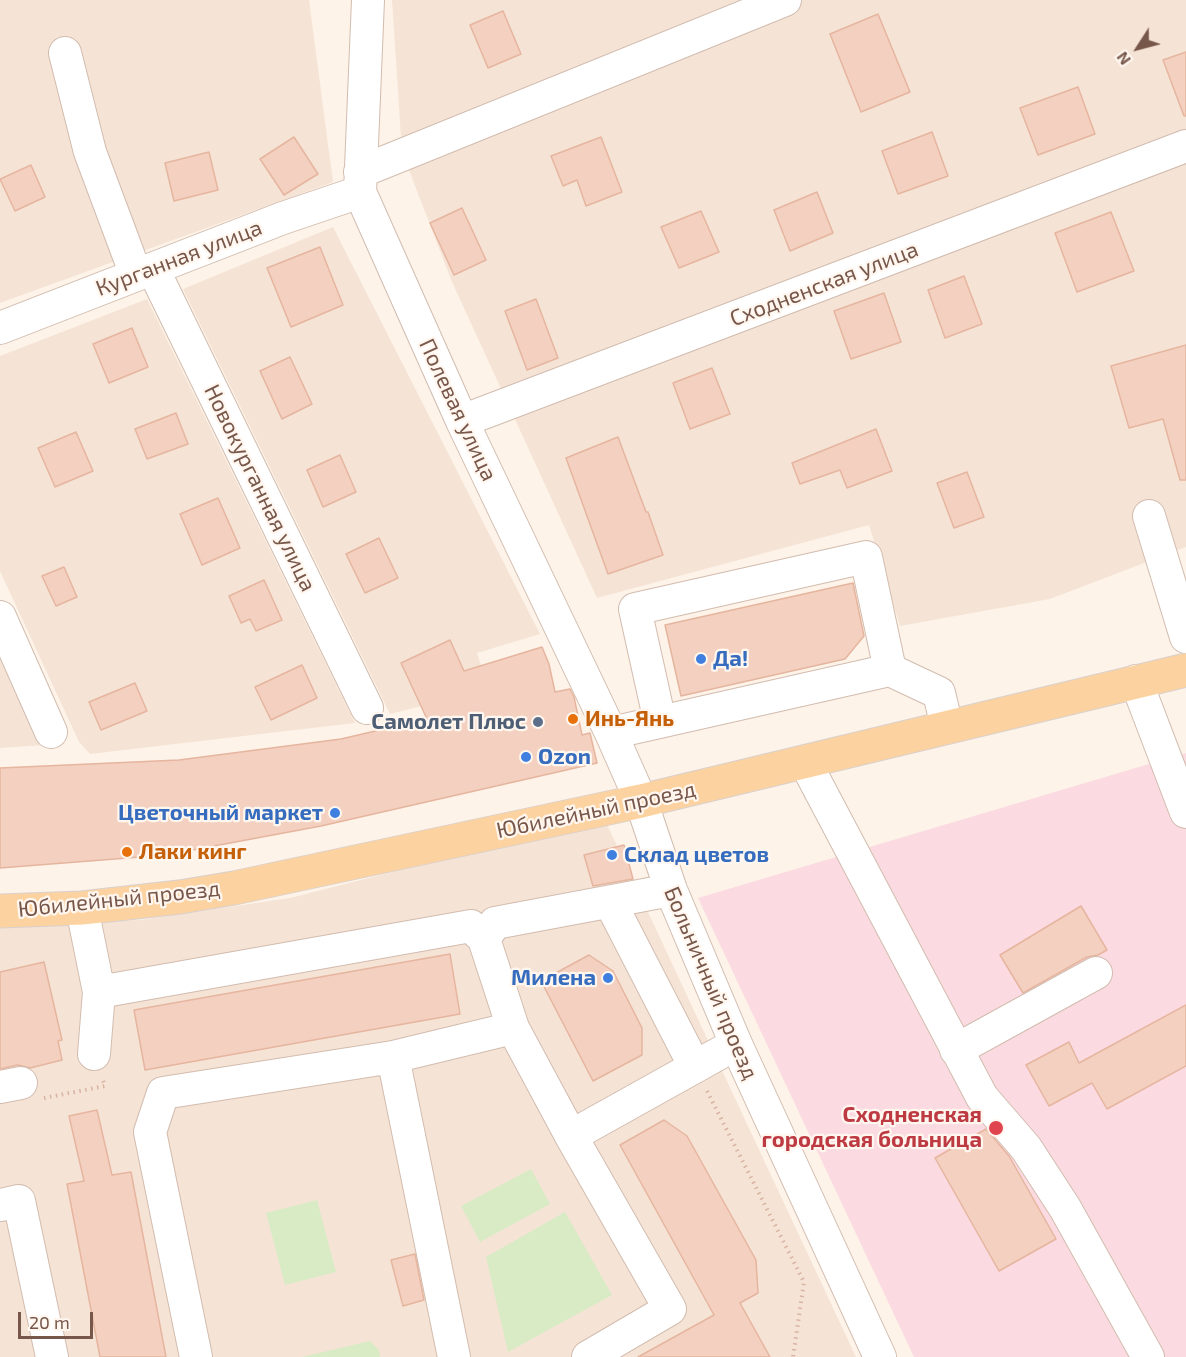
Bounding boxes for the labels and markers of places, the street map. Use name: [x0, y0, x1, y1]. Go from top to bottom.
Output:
place label: Да!: [713, 646, 748, 672]
marker: Да!: [694, 652, 708, 666]
place label: Инь-Янь: [585, 706, 674, 732]
place label: Самолет Плюс: [371, 709, 526, 735]
marker: Инь-Янь: [566, 712, 580, 726]
marker: Самолет Плюс: [531, 715, 545, 729]
place label: Ozon: [538, 744, 591, 770]
marker: Ozon: [519, 750, 533, 764]
place label: Цветочный маркет: [118, 800, 323, 826]
marker: Цветочный маркет: [328, 806, 342, 820]
place label: Лаки кинг: [139, 839, 247, 865]
place label: Склад цветов: [624, 842, 769, 868]
marker: Лаки кинг: [120, 845, 134, 859]
marker: Склад цветов: [605, 848, 619, 862]
place label: Милена: [511, 965, 596, 991]
marker: Милена: [601, 971, 615, 985]
place label: Сходненская городская больница: [762, 1102, 982, 1154]
marker: Сходненская городская больница: [987, 1119, 1005, 1137]

